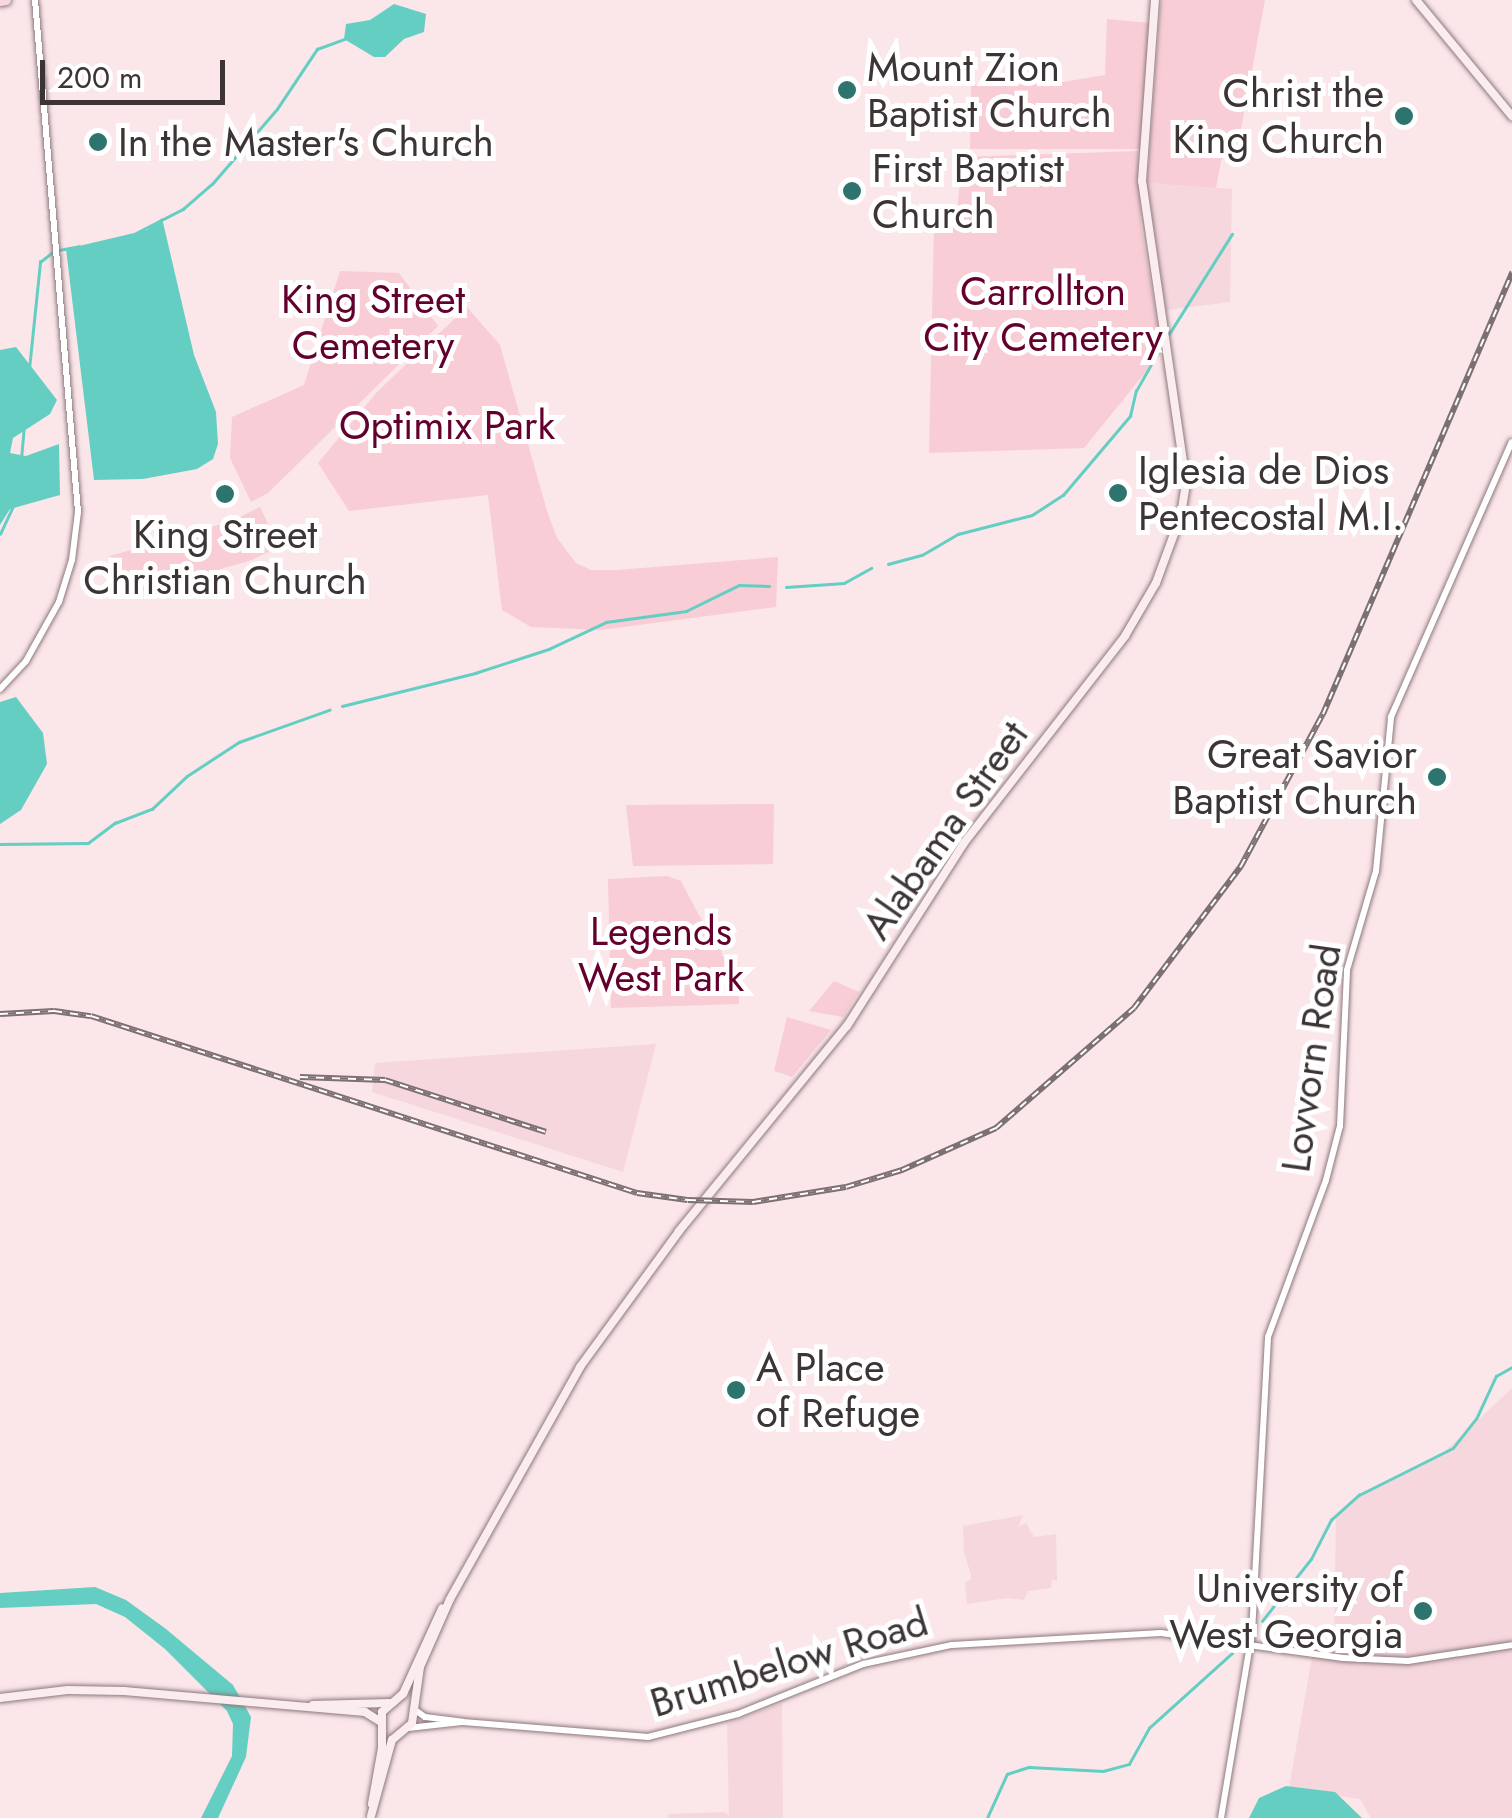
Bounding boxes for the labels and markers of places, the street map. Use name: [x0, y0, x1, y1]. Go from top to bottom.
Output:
place label: Mount Zion Baptist Church: [867, 43, 1112, 137]
place label: Christ the King Church: [1173, 69, 1384, 163]
marker: Mount Zion Baptist Church: [836, 79, 858, 101]
marker: Christ the King Church: [1393, 105, 1415, 127]
place label: In the Master's Church: [118, 118, 494, 166]
marker: In the Master's Church: [87, 131, 109, 153]
place label: First Baptist Church: [872, 144, 1064, 238]
marker: First Baptist Church: [841, 180, 863, 202]
place label: Iglesia de Dios Pentecostal M.I.: [1138, 446, 1404, 540]
marker: Iglesia de Dios Pentecostal M.I.: [1107, 482, 1129, 504]
marker: King Street Christian Church: [214, 483, 236, 505]
place label: King Street Christian Church: [83, 510, 367, 604]
place label: Great Savior Baptist Church: [1172, 730, 1417, 824]
marker: Great Savior Baptist Church: [1426, 766, 1448, 788]
place label: A Place of Refuge: [756, 1343, 920, 1437]
marker: A Place of Refuge: [725, 1379, 747, 1401]
place label: University of West Georgia: [1169, 1564, 1403, 1658]
marker: University of West Georgia: [1412, 1600, 1434, 1622]

